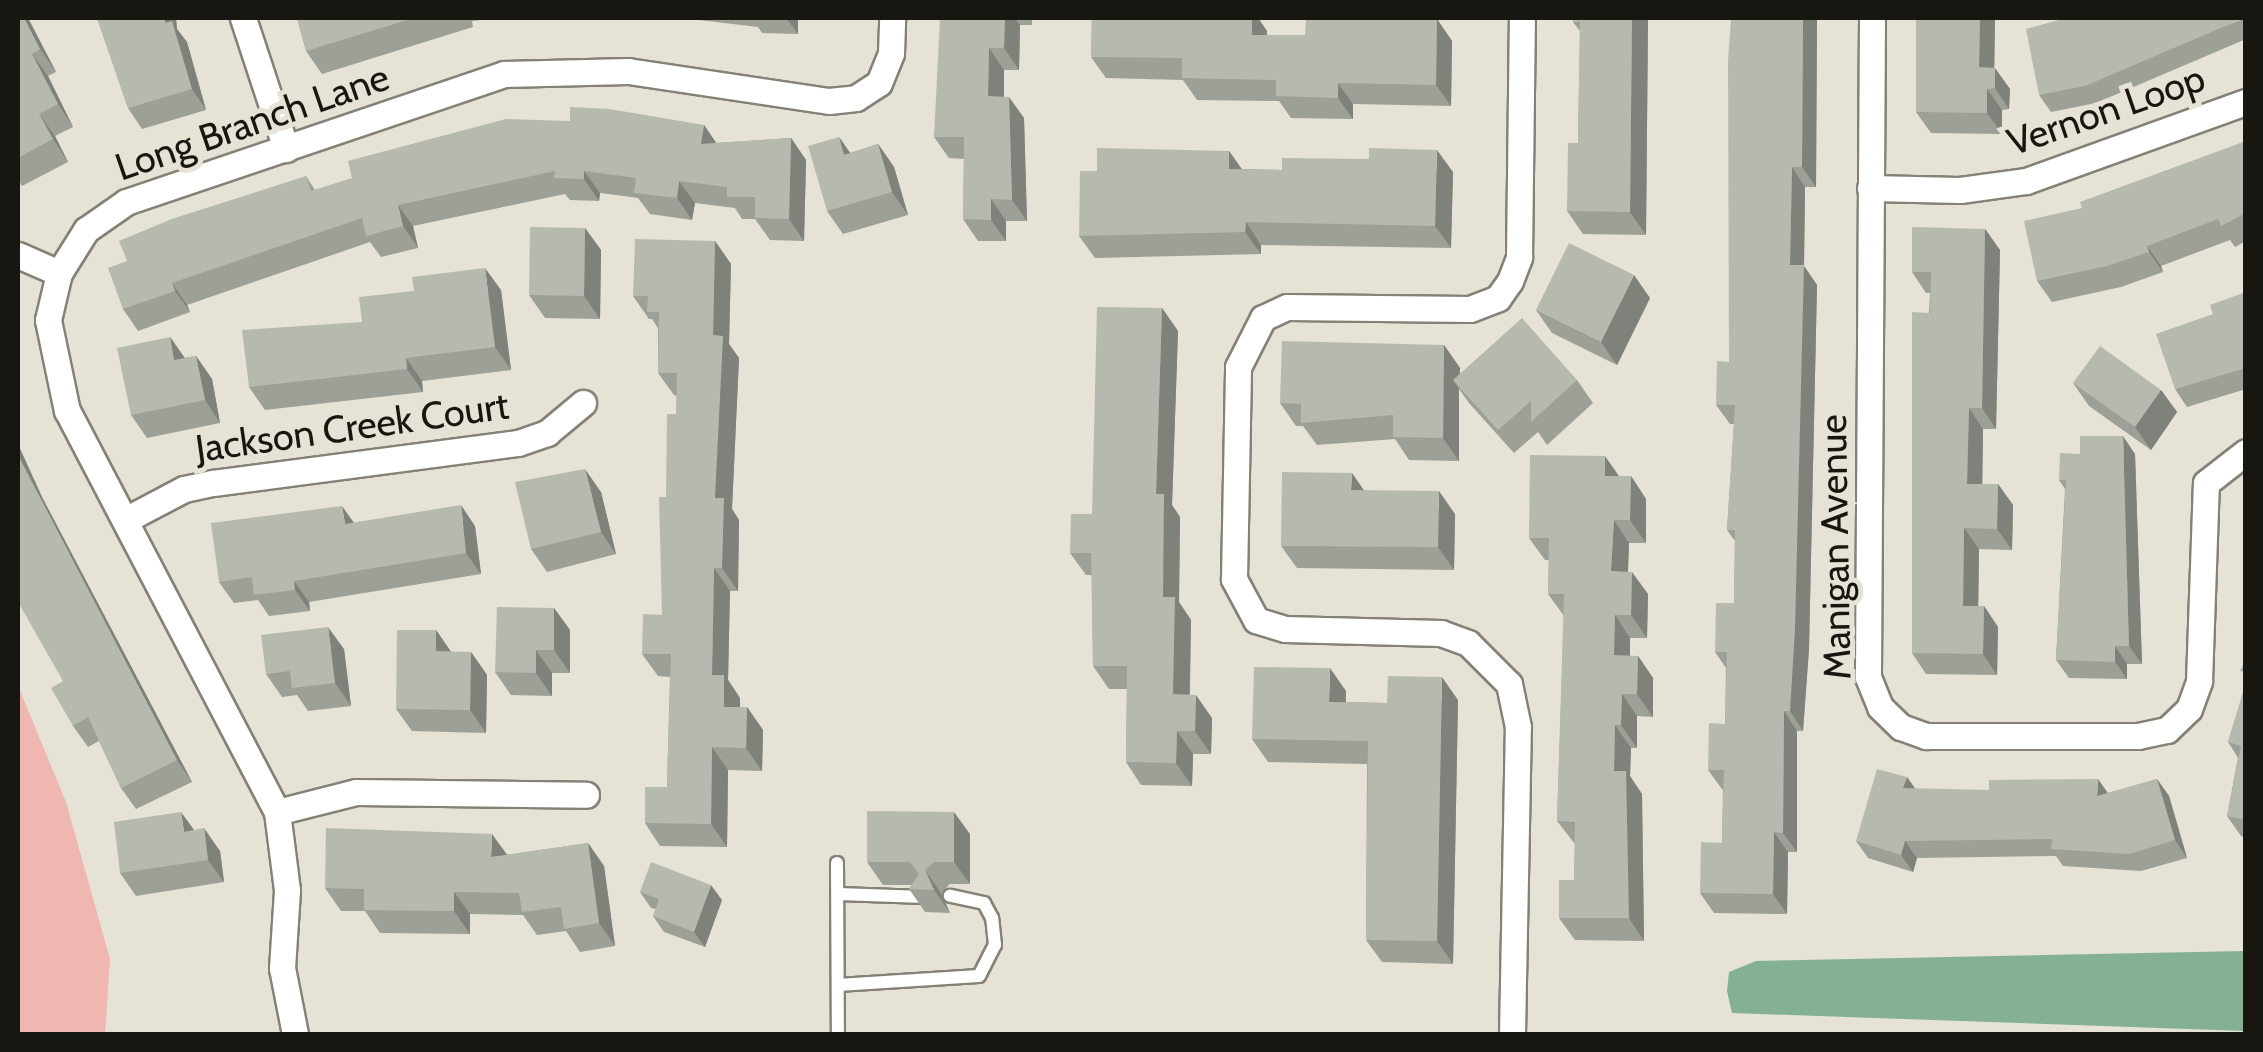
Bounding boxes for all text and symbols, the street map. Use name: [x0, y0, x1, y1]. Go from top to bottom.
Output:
street label: Long Branch Lane: [109, 54, 395, 190]
street label: Vernon Loop: [2001, 55, 2211, 165]
street label: Jackson Creek Court: [192, 382, 512, 472]
street label: Manigan Avenue: [1810, 414, 1860, 680]

